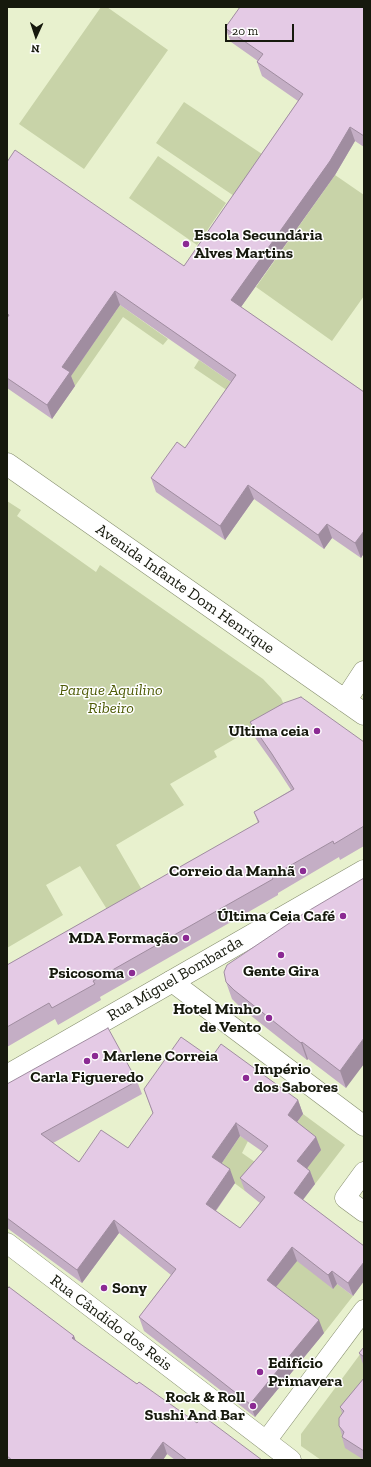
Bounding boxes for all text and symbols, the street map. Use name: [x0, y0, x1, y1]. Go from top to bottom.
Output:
north arrow: [16, 16, 56, 56]
scale bar: [227, 16, 296, 42]
text: 20 m: [232, 24, 258, 38]
text: N: [31, 42, 40, 55]
place label: Escola Secundária Alves Martins: [194, 225, 323, 263]
marker: Escola Secundária Alves Martins: [181, 239, 191, 249]
street label: Avenida Infante Dom Henrique: [92, 520, 278, 658]
park label: Parque Aquilino Ribeiro: [59, 680, 163, 718]
place label: Ultima ceia: [229, 721, 309, 741]
marker: Ultima ceia: [312, 726, 322, 736]
place label: Correio da Manhã: [169, 861, 295, 881]
marker: Correio da Manhã: [298, 866, 308, 876]
place label: Última Ceia Café: [217, 906, 335, 926]
marker: Última Ceia Café: [338, 911, 348, 921]
place label: MDA Formação: [69, 928, 178, 948]
street label: Rua Miguel Bombarda: [104, 932, 246, 1026]
marker: MDA Formação: [181, 933, 191, 943]
marker: Gente Gira: [276, 950, 286, 960]
place label: Gente Gira: [243, 961, 319, 981]
place label: Psicosoma: [49, 963, 124, 983]
marker: Psicosoma: [127, 968, 137, 978]
place label: Hotel Minho de Vento: [173, 999, 261, 1037]
marker: Hotel Minho de Vento: [264, 1013, 274, 1023]
place label: Marlene Correia: [103, 1046, 218, 1066]
marker: Marlene Correia: [90, 1051, 100, 1061]
marker: Carla Figueredo: [82, 1056, 92, 1066]
place label: Império dos Sabores: [254, 1059, 338, 1097]
place label: Carla Figueredo: [30, 1067, 144, 1087]
marker: Império dos Sabores: [241, 1073, 251, 1083]
street label: Rua Cândido dos Reis: [46, 1271, 176, 1375]
place label: Sony: [112, 1278, 147, 1298]
marker: Sony: [99, 1283, 109, 1293]
place label: Edifício Primavera: [268, 1353, 342, 1391]
marker: Edifício Primavera: [255, 1367, 265, 1377]
place label: Rock & Roll Sushi And Bar: [145, 1387, 245, 1425]
marker: Rock & Roll Sushi And Bar: [248, 1401, 258, 1411]

